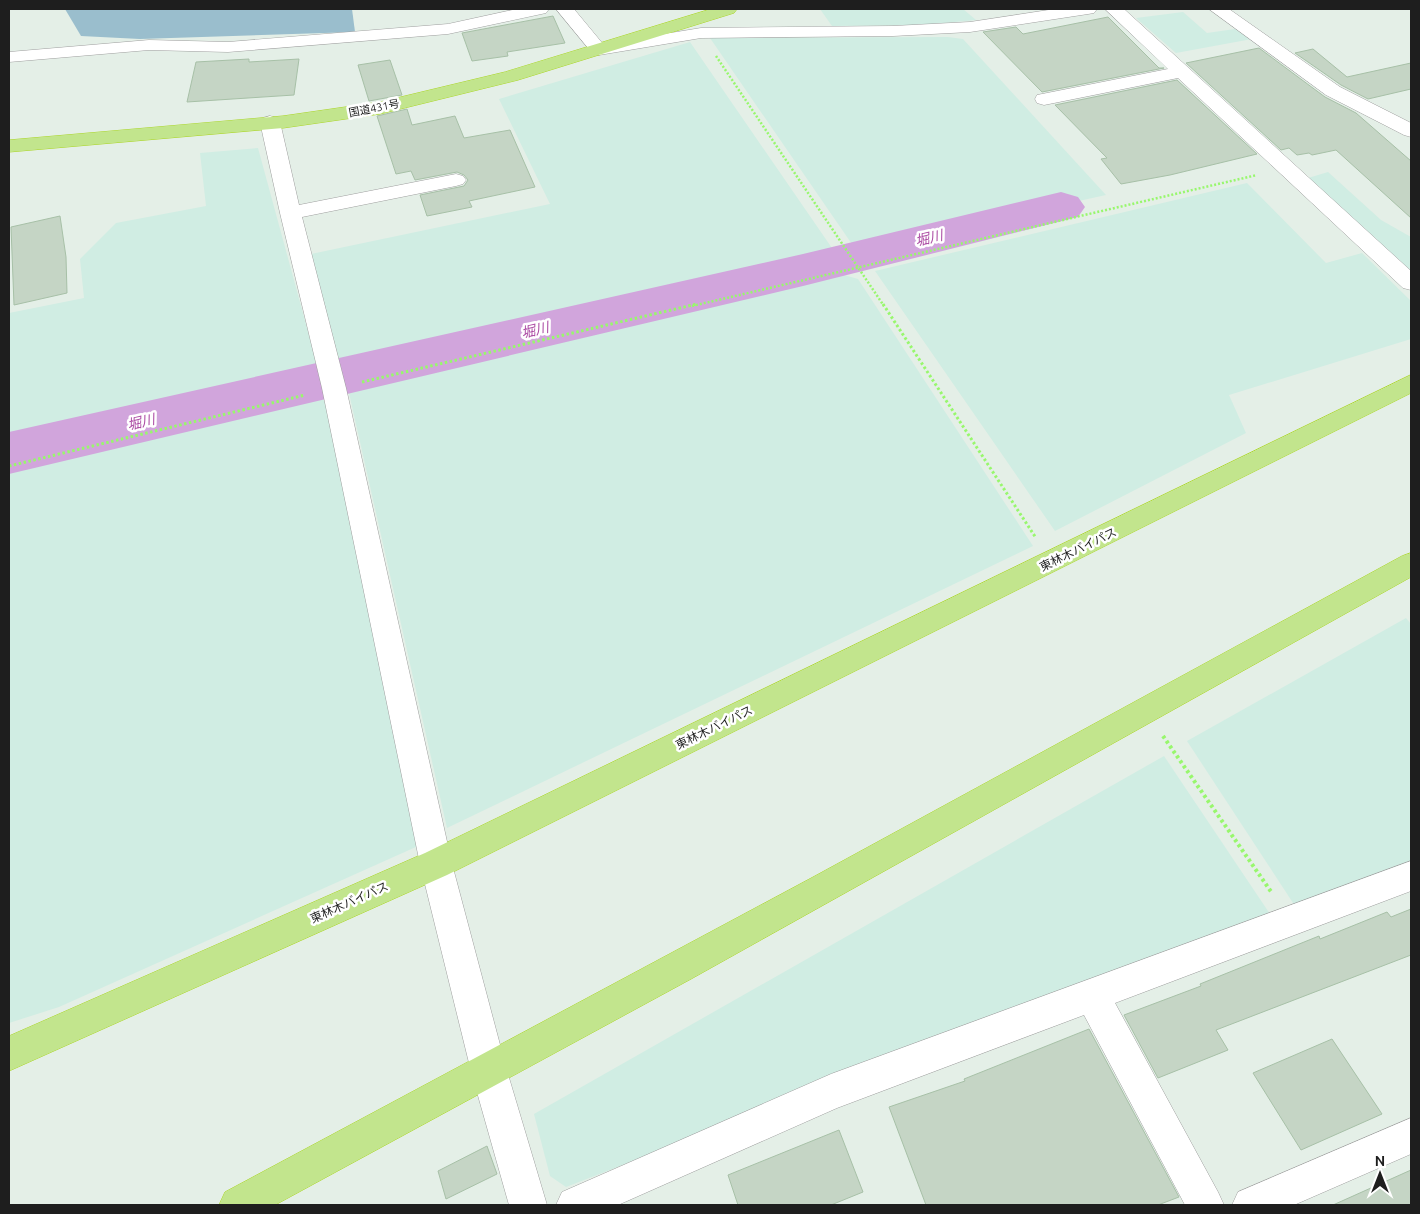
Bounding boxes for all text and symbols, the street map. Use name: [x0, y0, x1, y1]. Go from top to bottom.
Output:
street label: 国道431号: [348, 97, 400, 119]
water label: 堀川: [914, 227, 946, 249]
water label: 堀川: [520, 319, 552, 341]
water label: 堀川: [126, 411, 158, 433]
street label: 東林木バイパス: [1038, 525, 1118, 573]
street label: 東林木バイパス: [674, 703, 754, 751]
street label: 東林木バイパス: [308, 879, 390, 925]
north arrow: [1355, 1149, 1405, 1199]
text: N: [1375, 1153, 1385, 1169]

